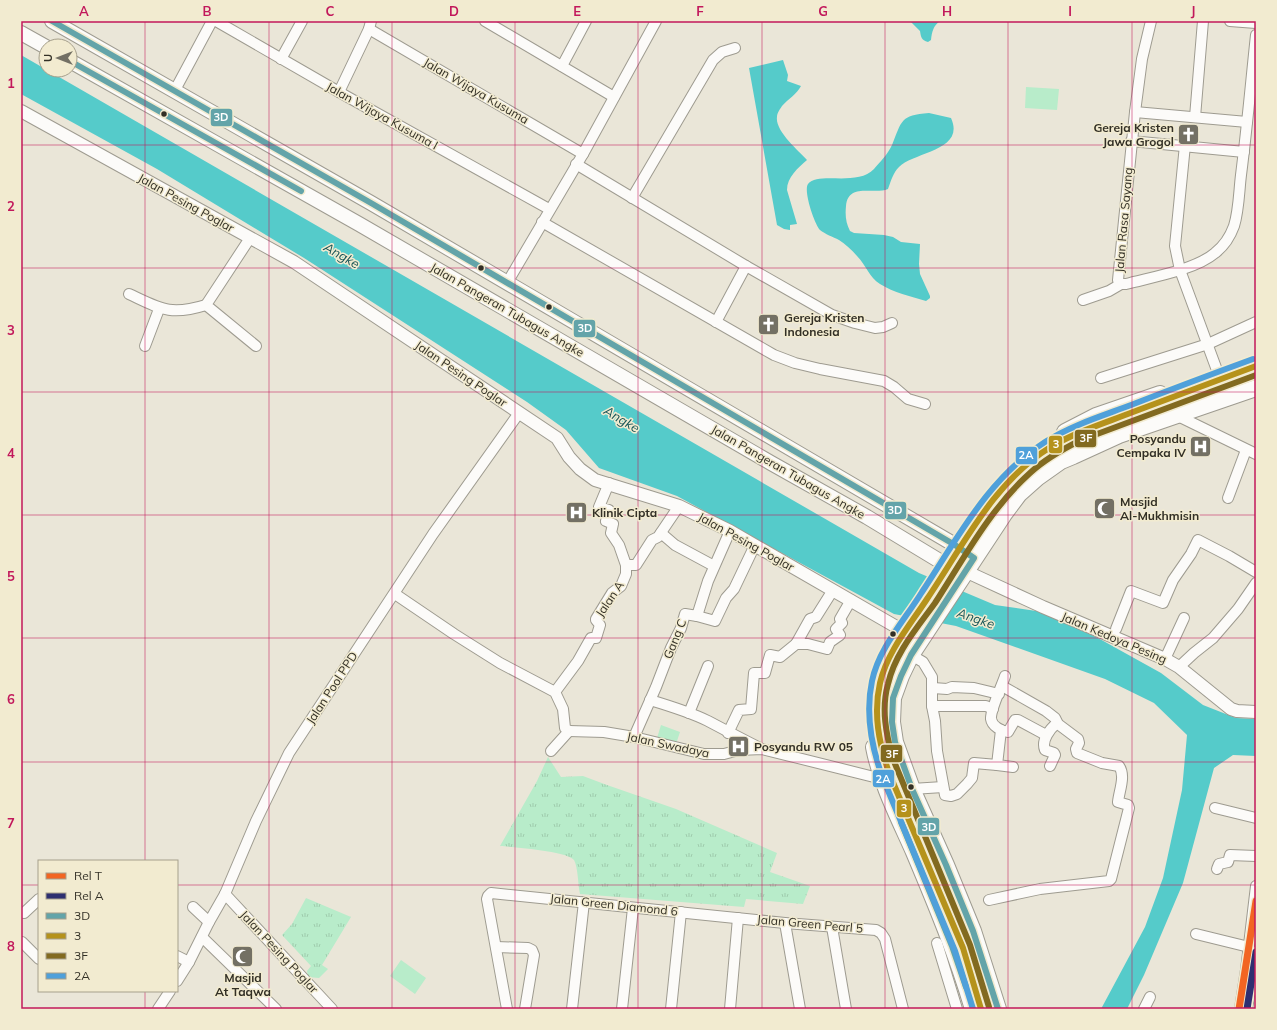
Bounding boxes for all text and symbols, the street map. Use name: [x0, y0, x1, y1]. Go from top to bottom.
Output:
text: A: [79, 3, 89, 19]
text: B: [203, 3, 212, 19]
text: C: [326, 3, 335, 19]
text: D: [449, 3, 459, 19]
text: E: [573, 3, 581, 19]
text: F: [696, 3, 704, 19]
text: G: [818, 3, 828, 19]
text: H: [942, 3, 952, 19]
text: I: [1068, 3, 1072, 19]
text: J: [1191, 3, 1195, 19]
north arrow: [38, 38, 78, 78]
text: U: [41, 54, 55, 62]
street label: Jalan Wijaya Kusuma: [421, 54, 532, 127]
text: 1: [7, 75, 15, 91]
street label: Jalan Wijaya Kusuma I: [324, 79, 441, 153]
line badge: 3D: [210, 108, 233, 127]
unlabelled marker: [159, 109, 169, 119]
text: 3D: [214, 110, 228, 124]
place label: Gereja Kristen Jawa Grogol: [1093, 120, 1174, 149]
church icon: Gereja Kristen Jawa Grogol: [1176, 122, 1202, 148]
street label: Jalan Rasa Sayang: [1111, 167, 1136, 273]
street label: Jalan Pesing Poglar: [136, 170, 238, 236]
text: 2: [7, 198, 15, 214]
water label: Angke: [320, 238, 363, 272]
street label: Jalan Pangeran Tubagus Angke: [428, 259, 587, 360]
unlabelled marker: [476, 263, 486, 273]
unlabelled marker: [544, 302, 554, 312]
place label: Gereja Kristen Indonesia: [784, 310, 865, 339]
church icon: Gereja Kristen Indonesia: [755, 312, 781, 338]
line badge: 3D: [573, 319, 596, 338]
text: 3D: [578, 321, 592, 335]
text: 3: [7, 322, 15, 338]
street label: Jalan Pesing Poglar: [412, 337, 511, 410]
water label: Angke: [600, 402, 643, 436]
street label: Jalan Pangeran Tubagus Angke: [709, 421, 868, 522]
line badge: 3F: [1074, 429, 1097, 448]
text: 3F: [1080, 431, 1092, 445]
place label: Posyandu Cempaka IV: [1117, 431, 1186, 460]
hospital icon: Posyandu Cempaka IV: [1188, 433, 1214, 459]
line badge: 3: [1048, 435, 1063, 454]
text: 3: [1053, 437, 1060, 451]
text: 4: [7, 445, 15, 461]
line badge: 2A: [1015, 446, 1038, 465]
text: 2A: [1019, 448, 1034, 462]
place label: Masjid Al-Mukhmisin: [1120, 494, 1199, 523]
mosque icon: Masjid Al-Mukhmisin: [1092, 496, 1118, 522]
hospital icon: Klinik Cipta: [564, 500, 590, 526]
line badge: 3D: [884, 501, 907, 520]
text: 3D: [888, 503, 902, 517]
place label: Klinik Cipta: [592, 505, 657, 520]
street label: Jalan Pesing Poglar: [696, 509, 798, 575]
text: 5: [7, 568, 15, 584]
street label: Jalan A: [592, 578, 627, 620]
water label: Angke: [954, 604, 997, 632]
street label: Jalan Kedoya Pesing: [1059, 609, 1169, 667]
street label: Gang C: [660, 617, 689, 661]
unlabelled marker: [888, 629, 898, 639]
street label: Jalan Pool PPD: [303, 649, 361, 727]
text: 6: [7, 691, 15, 707]
street label: Jalan Swadaya: [625, 728, 711, 761]
hospital icon: Posyandu RW 05: [726, 734, 752, 760]
place label: Posyandu RW 05: [754, 739, 853, 754]
line badge: 3F: [880, 744, 903, 763]
text: 3F: [886, 747, 898, 761]
line badge: 2A: [872, 769, 895, 788]
text: 2A: [876, 772, 891, 786]
unlabelled marker: [906, 782, 916, 792]
line badge: 3: [896, 799, 912, 818]
text: 3: [901, 801, 908, 815]
text: 7: [7, 815, 15, 831]
line badge: 3D: [917, 817, 940, 836]
text: 3D: [922, 820, 936, 834]
legend: [38, 860, 178, 992]
text: Rel T: [74, 868, 103, 883]
text: Rel A: [74, 888, 104, 903]
street label: Jalan Green Diamond 6: [549, 890, 679, 919]
street label: Jalan Pesing Poglar: [237, 907, 322, 997]
text: 3D: [74, 908, 90, 923]
street label: Jalan Green Pearl 5: [756, 911, 864, 936]
text: 3: [74, 928, 81, 943]
text: 8: [7, 938, 15, 954]
mosque icon: Masjid At Taqwa: [230, 944, 256, 970]
text: 3F: [74, 948, 88, 963]
text: 2A: [74, 968, 90, 983]
place label: Masjid At Taqwa: [215, 970, 271, 999]

